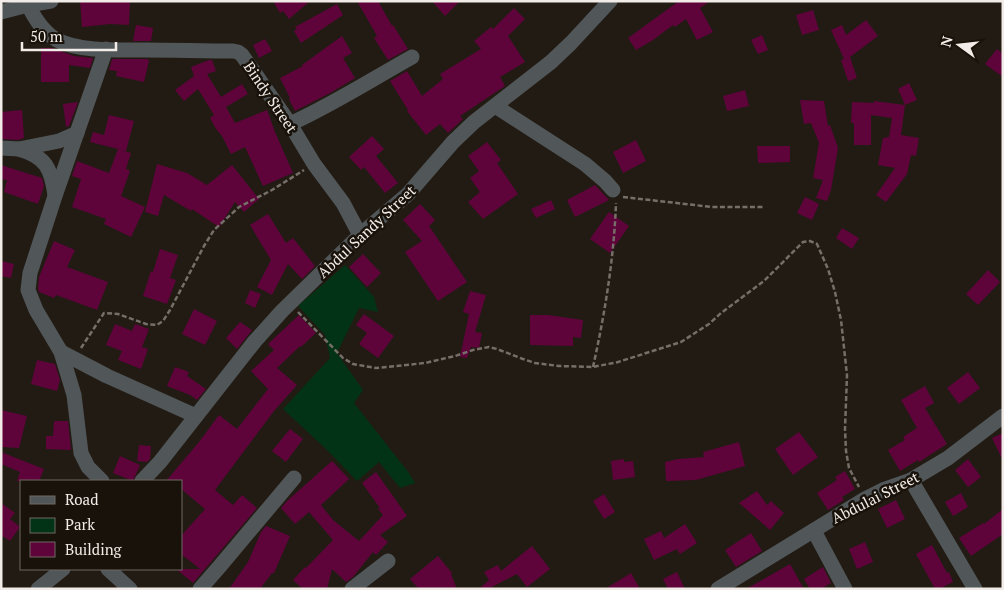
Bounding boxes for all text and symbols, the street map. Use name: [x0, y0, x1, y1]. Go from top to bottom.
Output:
scale bar: [22, 20, 116, 52]
north arrow: [934, 20, 984, 70]
text: 50 m: [30, 26, 63, 46]
text: N: [935, 34, 957, 49]
street label: Bindy Street: [240, 57, 303, 137]
street label: Abdul Sandy Street: [313, 180, 420, 282]
street label: Abdulai Street: [828, 466, 923, 528]
legend: [20, 480, 182, 570]
text: Road: [65, 489, 98, 509]
text: Park: [65, 514, 95, 534]
text: Building: [65, 539, 123, 559]

